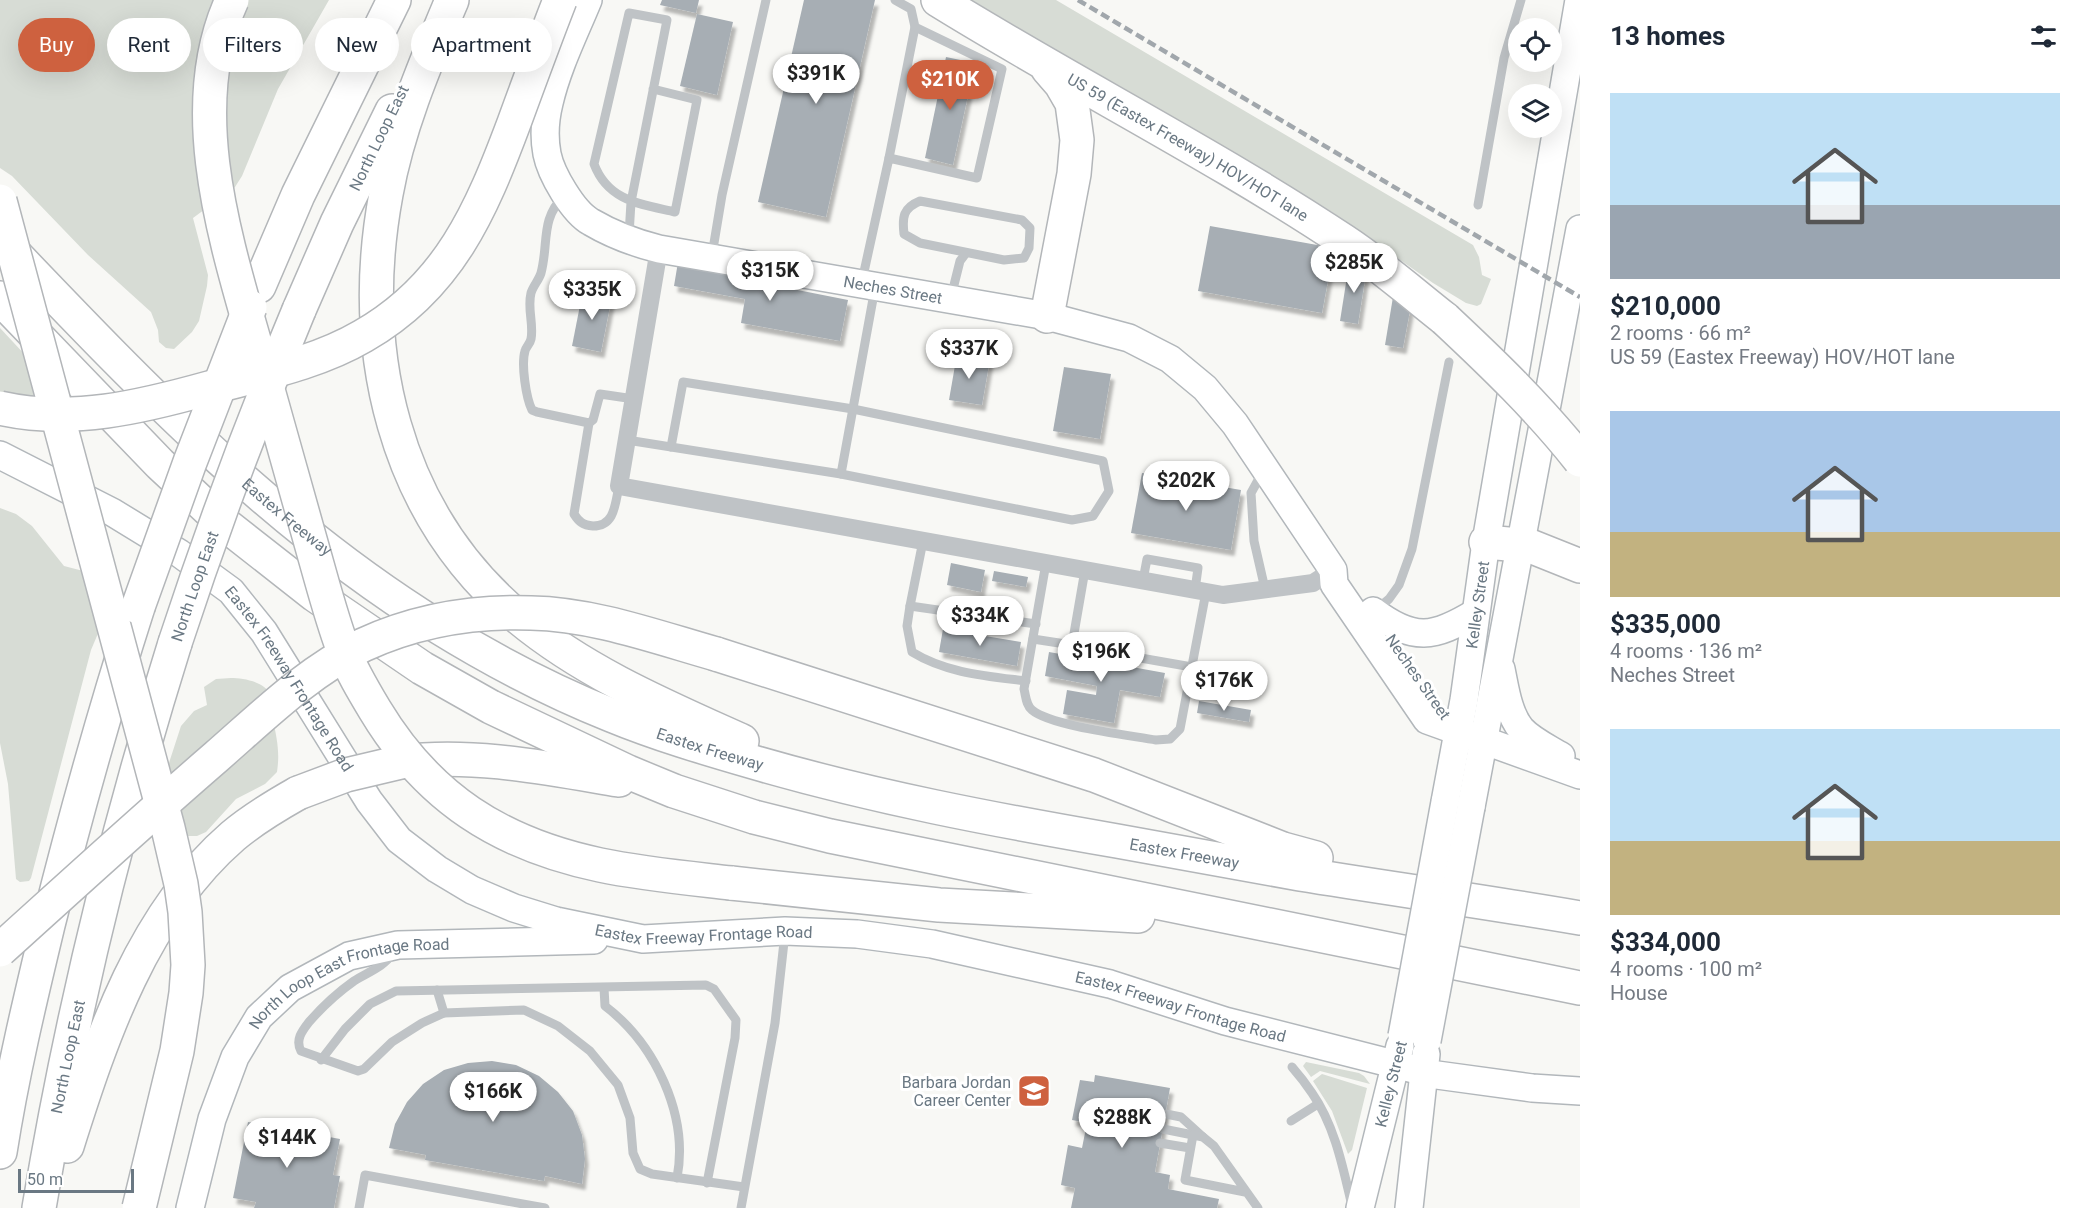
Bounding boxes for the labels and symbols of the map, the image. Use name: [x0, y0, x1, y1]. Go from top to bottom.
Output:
pin: $391K: [774, 54, 858, 105]
pin: $210K: [908, 60, 992, 111]
street label: US 59 (Eastex Freeway) HOV/HOT lane: [1064, 69, 1312, 225]
street label: North Loop East: [345, 82, 413, 194]
pin: $285K: [1312, 243, 1396, 294]
pin: $315K: [728, 251, 812, 302]
pin: $335K: [550, 270, 634, 321]
street label: Neches Street: [842, 272, 944, 307]
pin: $337K: [927, 329, 1011, 380]
pin: $202K: [1144, 461, 1228, 512]
street label: Eastex Freeway: [239, 474, 336, 560]
street label: North Loop East: [167, 528, 222, 644]
street label: Kelley Street: [1462, 560, 1493, 650]
street label: Eastex Freeway Frontage Road: [221, 582, 358, 775]
pin: $334K: [938, 596, 1022, 647]
street label: Neches Street: [1382, 631, 1454, 723]
pin: $196K: [1059, 632, 1143, 683]
pin: $176K: [1182, 661, 1266, 712]
street label: Eastex Freeway: [654, 723, 766, 774]
street label: Eastex Freeway: [1128, 834, 1241, 872]
street label: Eastex Freeway Frontage Road: [593, 920, 813, 949]
street label: North Loop East Frontage Road: [245, 934, 450, 1032]
street label: Eastex Freeway Frontage Road: [1073, 967, 1288, 1046]
street label: North Loop East: [47, 998, 89, 1115]
street label: Kelley Street: [1371, 1039, 1411, 1129]
pin: $166K: [451, 1072, 535, 1123]
place label: Barbara Jordan Career Center: [902, 1073, 1012, 1110]
school or university icon: Barbara Jordan Career Center: [1016, 1073, 1052, 1109]
pin: $288K: [1080, 1098, 1164, 1149]
pin: $144K: [245, 1118, 329, 1169]
scale bar: [18, 1166, 134, 1194]

